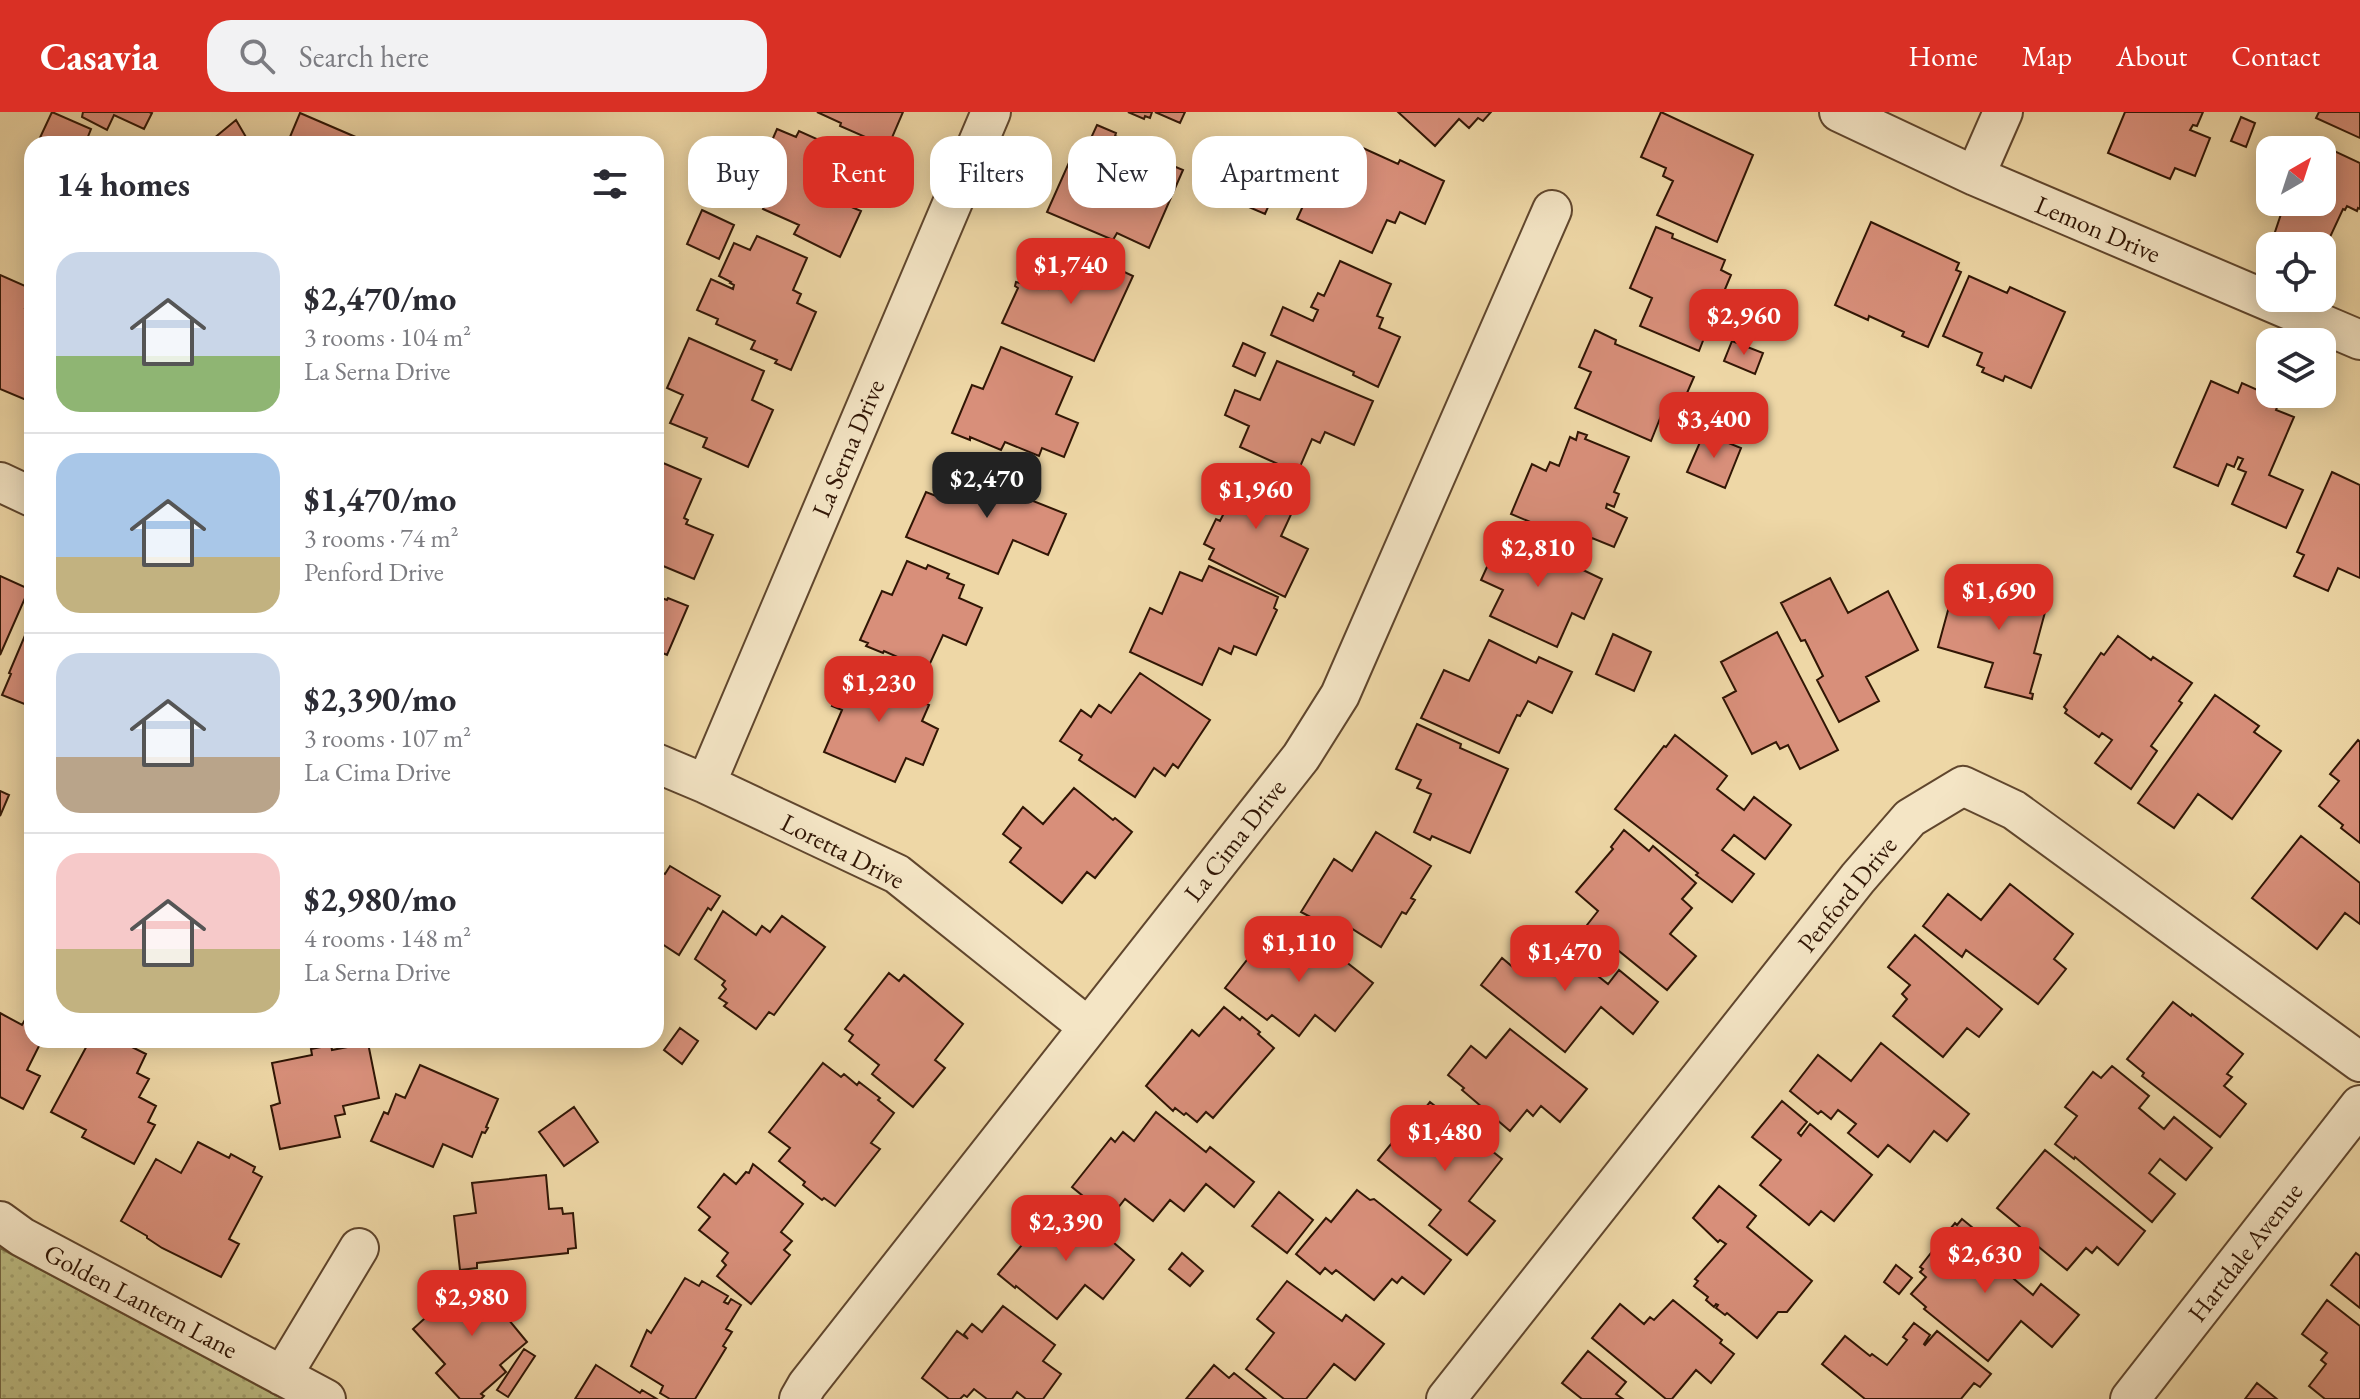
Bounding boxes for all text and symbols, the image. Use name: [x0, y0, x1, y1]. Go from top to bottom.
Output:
search box: [207, 20, 767, 92]
text: Casavia: [40, 32, 159, 81]
icon: search: [235, 34, 279, 78]
text: Search here: [299, 37, 429, 76]
text: Home: [1908, 38, 1978, 74]
text: Map: [2022, 38, 2072, 74]
text: About: [2116, 38, 2187, 74]
text: Contact: [2231, 38, 2320, 74]
chip: Buy: [688, 136, 787, 208]
chip: Rent: [803, 136, 914, 208]
chip: Filters: [930, 136, 1052, 208]
chip: New: [1068, 136, 1176, 208]
chip: Apartment: [1192, 136, 1367, 208]
north arrow: [2256, 136, 2336, 216]
map controls: [2256, 136, 2336, 408]
text: 14 homes: [56, 162, 190, 206]
icon: filters: [588, 162, 632, 206]
street label: Lemon Drive: [2030, 187, 2166, 271]
button: locate: [2256, 232, 2336, 312]
pin: $1,740: [1006, 238, 1136, 306]
text: $1,740: [1034, 247, 1108, 281]
text: $2,470/mo: [304, 276, 456, 320]
icon: home: [120, 284, 216, 380]
pin: $2,960: [1679, 289, 1809, 357]
text: $2,960: [1707, 298, 1781, 332]
text: 3 rooms · 104 m²: [304, 320, 471, 354]
button: layers: [2256, 328, 2336, 408]
text: La Serna Drive: [304, 354, 451, 388]
street label: La Serna Drive: [804, 374, 892, 522]
pin: $3,400: [1649, 392, 1779, 460]
text: $3,400: [1677, 401, 1751, 435]
pin: $2,470: [922, 452, 1052, 520]
text: $2,470: [950, 461, 1024, 495]
pin: $1,960: [1191, 463, 1321, 531]
text: $1,960: [1219, 472, 1293, 506]
text: $1,470/mo: [304, 477, 456, 521]
icon: home: [120, 485, 216, 581]
text: 3 rooms · 74 m²: [304, 521, 459, 555]
pin: $2,810: [1473, 521, 1603, 589]
text: $2,810: [1501, 530, 1575, 564]
text: Penford Drive: [304, 555, 444, 589]
pin: $1,690: [1934, 564, 2064, 632]
text: $1,690: [1962, 573, 2036, 607]
pin: $1,230: [814, 656, 944, 724]
text: $1,230: [842, 665, 916, 699]
text: $2,390/mo: [304, 677, 456, 721]
icon: home: [120, 685, 216, 781]
text: 3 rooms · 107 m²: [304, 721, 471, 755]
text: La Cima Drive: [304, 755, 451, 789]
street label: La Cima Drive: [1176, 772, 1294, 908]
street label: Loretta Drive: [775, 805, 911, 897]
street label: Penford Drive: [1790, 829, 1904, 959]
text: $2,980/mo: [304, 877, 456, 921]
icon: home: [120, 885, 216, 981]
pin: $1,110: [1234, 916, 1364, 984]
text: 4 rooms · 148 m²: [304, 921, 471, 955]
text: $1,110: [1262, 925, 1336, 959]
pin: $1,470: [1500, 925, 1630, 993]
text: $1,470: [1528, 934, 1602, 968]
text: La Serna Drive: [304, 955, 451, 989]
pin: $1,480: [1380, 1105, 1510, 1173]
text: $1,480: [1408, 1114, 1482, 1148]
street label: Hartdale Avenue: [2180, 1175, 2310, 1329]
pin: $2,390: [1001, 1195, 1131, 1263]
text: $2,390: [1029, 1204, 1103, 1238]
pin: $2,630: [1920, 1227, 2050, 1295]
street label: Golden Lantern Lane: [38, 1236, 244, 1366]
text: $2,630: [1948, 1236, 2022, 1270]
pin: $2,980: [407, 1270, 537, 1338]
text: $2,980: [435, 1279, 509, 1313]

